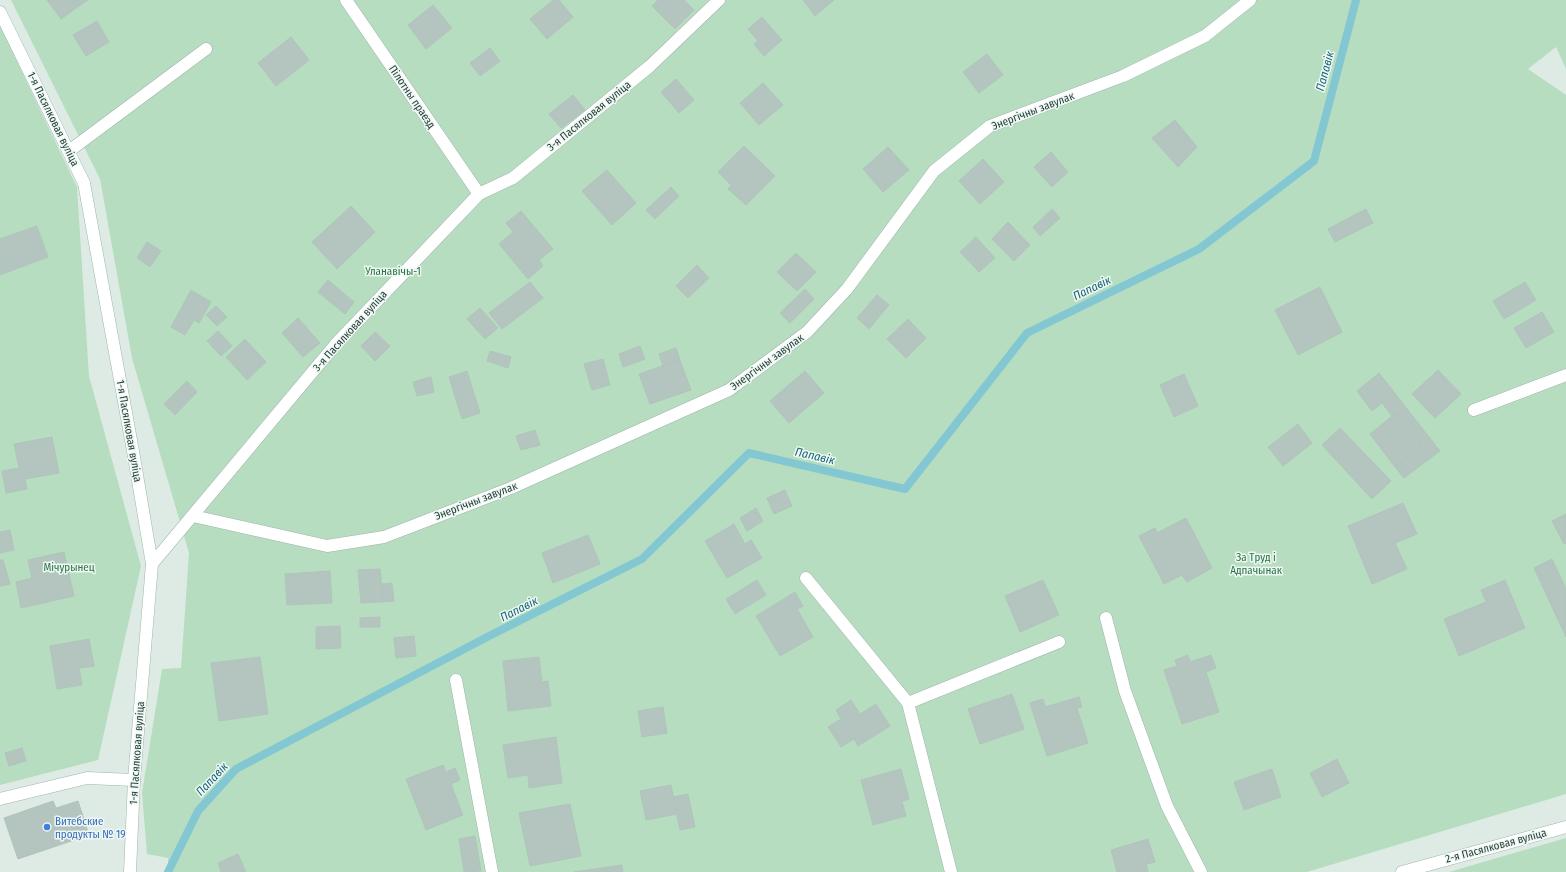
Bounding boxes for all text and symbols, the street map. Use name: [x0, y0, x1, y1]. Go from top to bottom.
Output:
water label: Папавік: [1313, 49, 1337, 92]
street label: Пілотны праезд: [386, 63, 438, 131]
street label: 1-я Пасялковая вуліца: [24, 70, 82, 168]
street label: 3-я Пасялковая вуліца: [544, 78, 634, 154]
street label: Энергічны завулак: [990, 89, 1077, 133]
park label: Уланавічы-1: [364, 265, 421, 278]
water label: Папавік: [1071, 273, 1113, 303]
street label: 3-я Пасялковая вуліца: [310, 288, 390, 374]
street label: Энергічны завулак: [728, 331, 807, 393]
street label: 1-я Пасялковая вуліца: [114, 379, 144, 483]
water label: Папавік: [794, 445, 837, 467]
street label: Энергічны завулак: [433, 479, 520, 523]
park label: За Труд і Адпачынак: [1230, 551, 1283, 577]
park label: Мічурынец: [43, 561, 95, 574]
water label: Папавік: [498, 593, 540, 624]
street label: 1-я Пасялковая вуліца: [127, 701, 147, 805]
water label: Папавік: [193, 759, 231, 799]
place label: Витебские продукты № 19: [55, 815, 126, 841]
marker: Витебские продукты № 19: [42, 822, 52, 832]
street label: 2-я Пасялковая вуліца: [1444, 826, 1548, 866]

